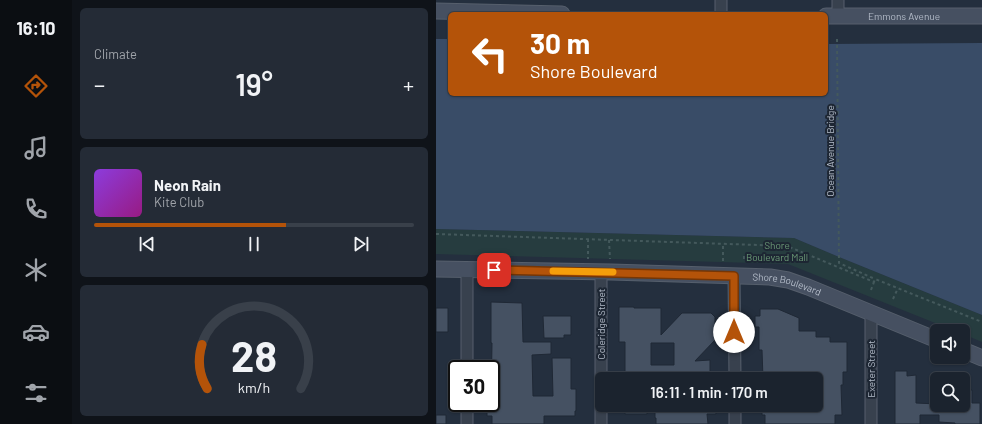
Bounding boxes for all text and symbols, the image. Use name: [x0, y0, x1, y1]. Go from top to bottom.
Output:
street label: Emmons Avenue: [868, 10, 940, 22]
text: 16:10: [16, 17, 56, 39]
text: 30 m: [530, 26, 590, 60]
icon: left: [464, 28, 516, 80]
text: Climate: [94, 46, 137, 62]
text: Shore Boulevard: [530, 60, 658, 82]
text: 19°: [235, 66, 273, 102]
text: −: [94, 71, 105, 97]
text: +: [403, 71, 414, 97]
icon: directions: [22, 72, 50, 100]
street label: Ocean Avenue Bridge: [824, 105, 836, 197]
icon: music: [22, 134, 50, 162]
text: Neon Rain: [154, 176, 221, 194]
text: Kite Club: [154, 194, 204, 210]
icon: phone: [22, 195, 50, 223]
icon: previous: [136, 233, 158, 255]
icon: pause: [243, 233, 265, 255]
icon: next: [350, 233, 372, 255]
park label: Shore Boulevard Mall: [746, 239, 808, 263]
pin: [477, 253, 511, 287]
icon: climate: [22, 256, 50, 284]
icon: arrive: [483, 259, 505, 281]
street label: Shore Boulevard: [752, 270, 823, 298]
street label: Coleridge Street: [595, 288, 607, 359]
position arrow: [713, 311, 755, 353]
icon: car: [22, 318, 50, 346]
map controls: [930, 324, 970, 412]
button: sound: [930, 324, 970, 364]
text: 28: [231, 329, 277, 379]
street label: Exeter Street: [865, 340, 877, 398]
speed limit sign: 30: [448, 360, 500, 412]
button: search: [930, 372, 970, 412]
text: km/h: [238, 378, 270, 395]
icon: filters: [22, 379, 50, 407]
text: 16:11 · 1 min · 170 m: [650, 383, 768, 401]

